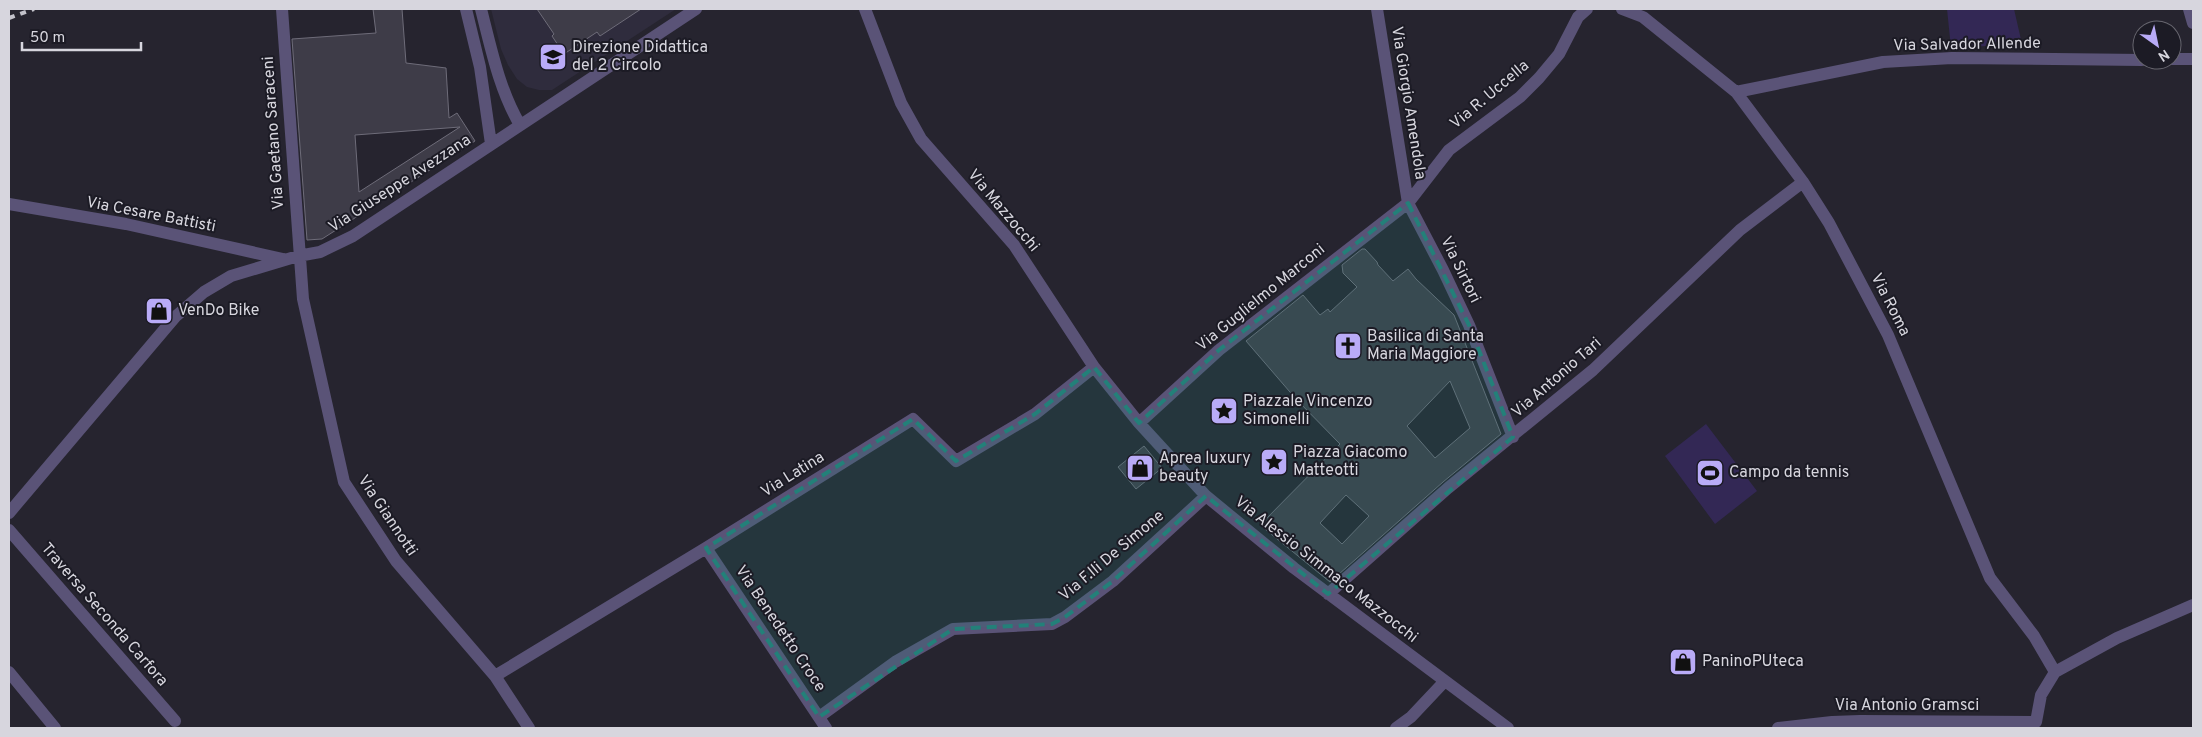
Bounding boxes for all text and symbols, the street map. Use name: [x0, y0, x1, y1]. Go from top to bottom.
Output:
scale bar: [22, 20, 141, 52]
north arrow: [2132, 20, 2182, 70]
street label: Via Giorgio Amendola: [1386, 25, 1430, 181]
text: 50 m: [30, 29, 65, 48]
street label: Via Salvador Allende: [1893, 34, 2041, 56]
place label: Direzione Didattica del 2 Circolo: [572, 38, 708, 76]
school or university icon: Direzione Didattica del 2 Circolo: [538, 42, 568, 72]
text: N: [2154, 45, 2172, 65]
street label: Via Gaetano Saraceni: [259, 56, 289, 210]
street label: Via R. Uccella: [1446, 56, 1534, 134]
street label: Via Giuseppe Avezzana: [325, 130, 475, 238]
street label: Via Mazzocchi: [963, 166, 1043, 256]
street label: Via Cesare Battisti: [85, 193, 217, 237]
street label: Via Sirtori: [1435, 233, 1485, 307]
street label: Via Guglielmo Marconi: [1193, 240, 1329, 356]
street label: Via Roma: [1866, 270, 1914, 340]
shop icon: VenDo Bike: [144, 296, 174, 326]
place label: VenDo Bike: [178, 301, 259, 321]
place label: Basilica di Santa Maria Maggiore: [1367, 327, 1484, 365]
church icon: Basilica di Santa Maria Maggiore: [1333, 331, 1363, 361]
street label: Via Antonio Tari: [1508, 334, 1606, 422]
place label: Piazzale Vincenzo Simonelli: [1243, 392, 1373, 430]
place icon: Piazzale Vincenzo Simonelli: [1209, 396, 1239, 426]
place label: Piazza Giacomo Matteotti: [1293, 443, 1407, 481]
place icon: Piazza Giacomo Matteotti: [1259, 447, 1289, 477]
street label: Via Latina: [758, 448, 828, 502]
place label: Aprea luxury beauty: [1159, 449, 1251, 487]
shop icon: Aprea luxury beauty: [1125, 453, 1155, 483]
sports icon: Campo da tennis: [1695, 458, 1725, 488]
place label: Campo da tennis: [1729, 463, 1849, 483]
street label: Via Giannotti: [353, 472, 421, 560]
street label: Via Alessio Simmaco Mazzocchi: [1230, 492, 1422, 648]
street label: Via F.lli De Simone: [1055, 506, 1169, 606]
street label: Traversa Seconda Carfora: [36, 539, 172, 691]
street label: Via Benedetto Croce: [730, 562, 830, 696]
shop icon: PaninoPUteca: [1668, 647, 1698, 677]
place label: PaninoPUteca: [1702, 652, 1804, 672]
street label: Via Antonio Gramsci: [1835, 696, 1979, 716]

